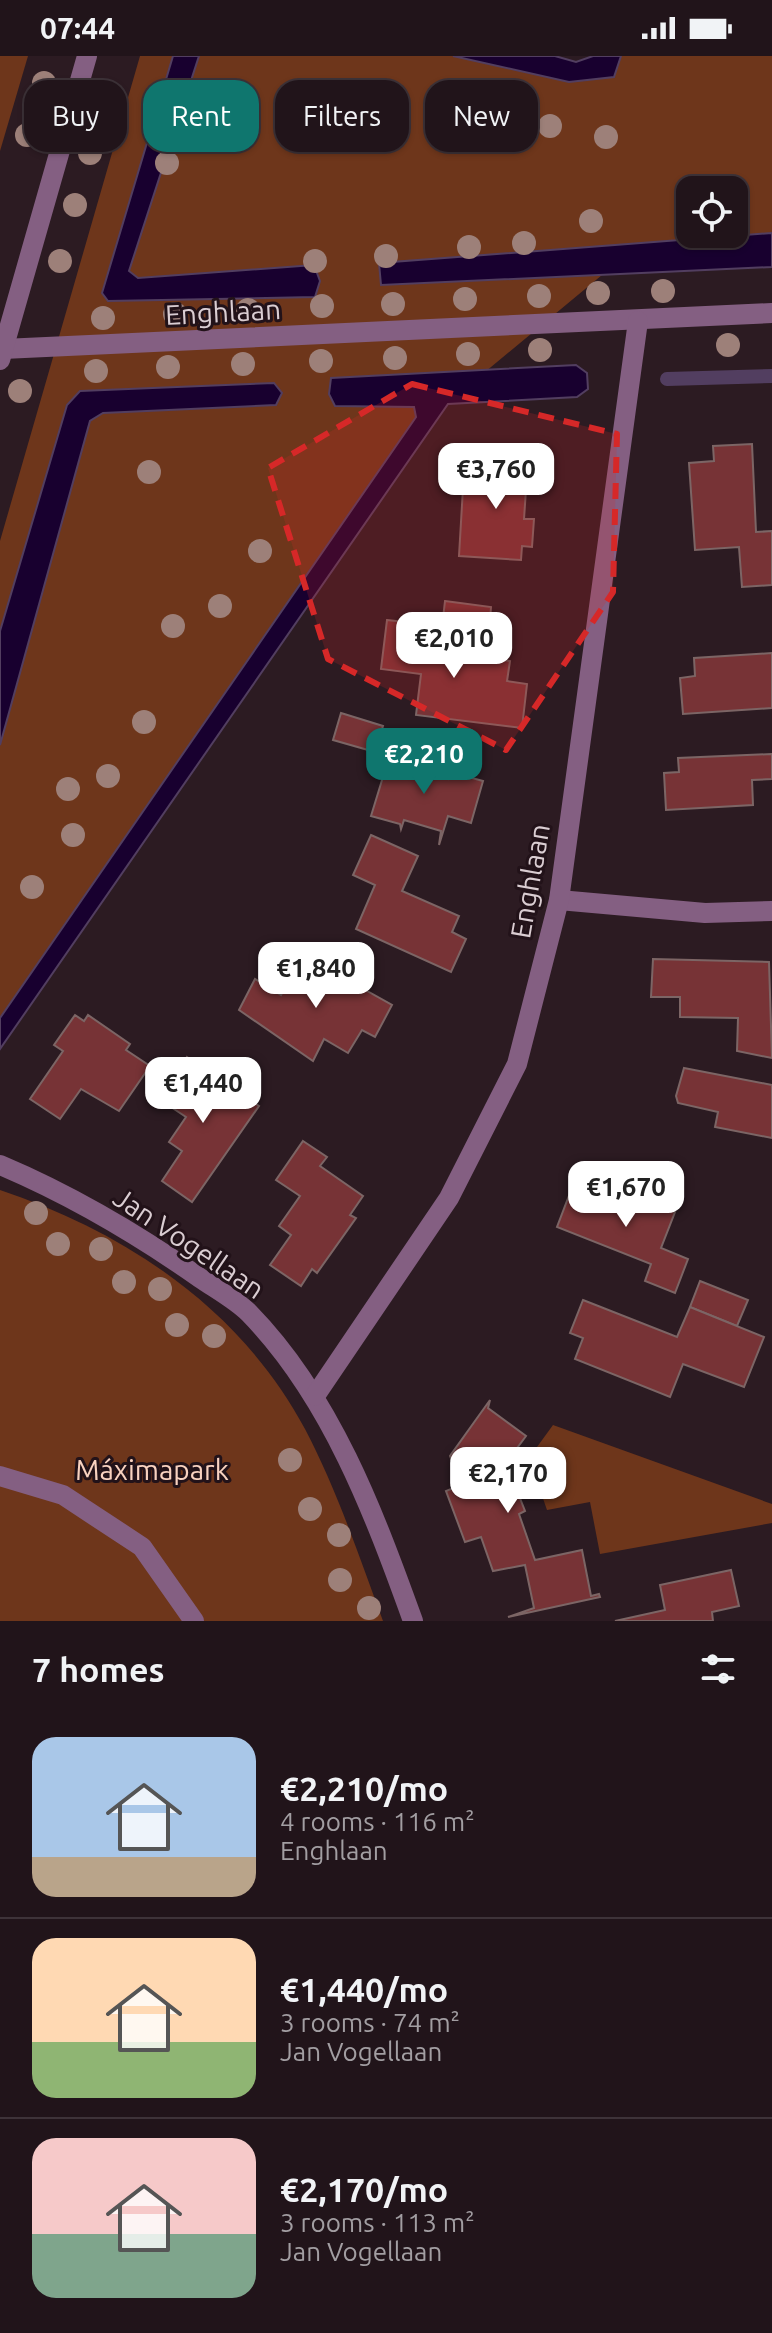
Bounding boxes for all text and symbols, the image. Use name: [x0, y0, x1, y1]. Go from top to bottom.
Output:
text: 07:44: [40, 11, 115, 45]
chip: Buy: [24, 80, 127, 152]
chip: Rent: [143, 80, 259, 152]
chip: Filters: [275, 80, 409, 152]
chip: New: [425, 80, 538, 152]
map controls: [676, 176, 748, 248]
button: locate: [676, 176, 748, 248]
street label: Enghlaan: [164, 293, 282, 330]
pin: €3,760: [431, 443, 561, 511]
text: €3,760: [456, 454, 536, 483]
pin: €2,010: [389, 612, 519, 680]
text: €2,010: [414, 623, 494, 652]
pin: €2,210: [359, 728, 489, 796]
text: €2,210: [384, 739, 464, 768]
street label: Enghlaan: [504, 821, 555, 941]
pin: €1,840: [251, 942, 381, 1010]
text: €1,840: [276, 953, 356, 982]
pin: €1,440: [138, 1057, 268, 1125]
text: €1,440: [163, 1068, 243, 1097]
pin: €1,670: [561, 1161, 691, 1229]
text: €1,670: [586, 1172, 666, 1201]
street label: Jan Vogellaan: [108, 1181, 270, 1304]
pin: €2,170: [443, 1447, 573, 1515]
park label: Máximapark: [75, 1454, 229, 1485]
text: €2,170: [468, 1458, 548, 1487]
icon: filters: [696, 1647, 740, 1691]
text: 7 homes: [32, 1650, 165, 1688]
icon: home: [96, 1769, 192, 1865]
text: €2,210/mo: [280, 1769, 448, 1807]
text: 4 rooms · 116 m²: [280, 1807, 475, 1836]
text: Enghlaan: [280, 1836, 388, 1865]
icon: home: [96, 1970, 192, 2066]
text: €1,440/mo: [280, 1970, 448, 2008]
text: 3 rooms · 74 m²: [280, 2008, 460, 2037]
text: Jan Vogellaan: [280, 2037, 442, 2066]
icon: home: [96, 2170, 192, 2266]
text: €2,170/mo: [280, 2170, 448, 2208]
text: 3 rooms · 113 m²: [280, 2208, 475, 2237]
text: Jan Vogellaan: [280, 2237, 442, 2266]

